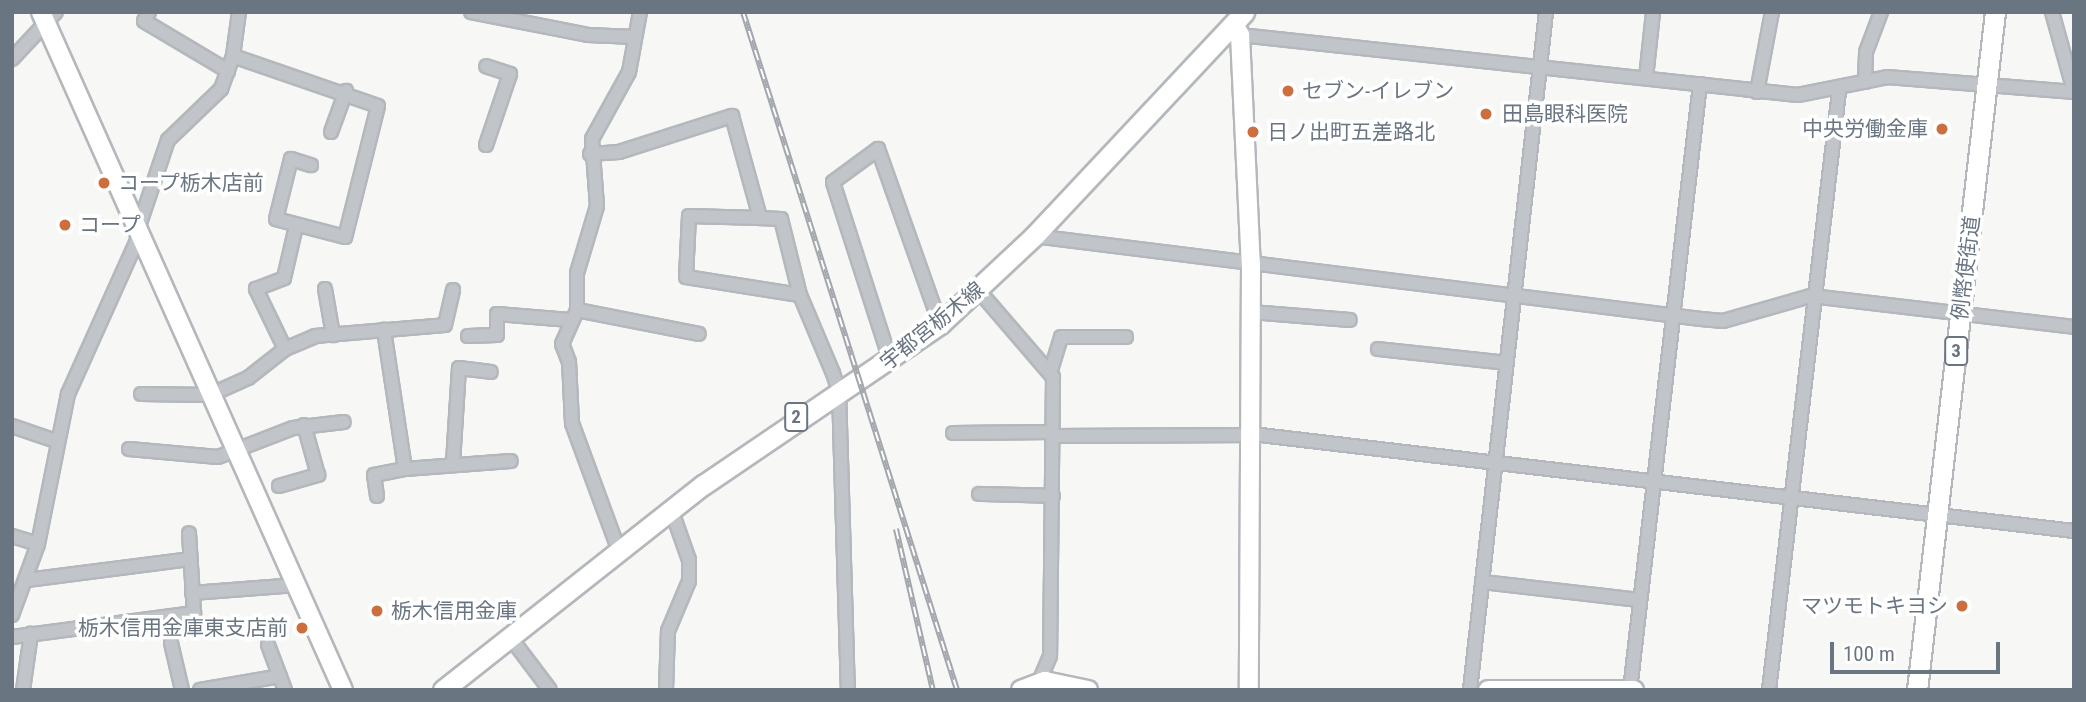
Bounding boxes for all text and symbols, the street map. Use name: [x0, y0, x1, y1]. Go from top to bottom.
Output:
place label: セブン-イレブン: [1302, 78, 1454, 104]
marker: セブン-イレブン: [1280, 83, 1296, 99]
place label: 田島眼科医院: [1502, 101, 1628, 127]
marker: 田島眼科医院: [1476, 104, 1496, 124]
place label: 中央労働金庫: [1802, 116, 1928, 142]
place label: 日ノ出町五差路北: [1267, 119, 1435, 145]
marker: 中央労働金庫: [1934, 121, 1950, 137]
marker: 日ノ出町五差路北: [1245, 124, 1261, 140]
place label: コープ栃木店前: [118, 170, 265, 196]
marker: コープ栃木店前: [96, 175, 112, 191]
place label: コープ: [79, 212, 142, 238]
street label: 例幣使街道: [1947, 214, 1985, 322]
marker: コープ: [57, 217, 73, 233]
street label: 宇都宮栃木線: [875, 277, 989, 375]
road number: 3: [1944, 336, 1968, 366]
road number: 2: [784, 402, 808, 432]
place label: マツモトキヨシ: [1801, 593, 1948, 619]
place label: 栃木信用金庫: [391, 598, 517, 624]
marker: マツモトキヨシ: [1954, 598, 1970, 614]
marker: 栃木信用金庫: [369, 603, 385, 619]
place label: 栃木信用金庫東支店前: [78, 615, 288, 641]
marker: 栃木信用金庫東支店前: [294, 620, 310, 636]
scale bar: [1834, 628, 2004, 672]
text: 100 m: [1843, 642, 1895, 666]

